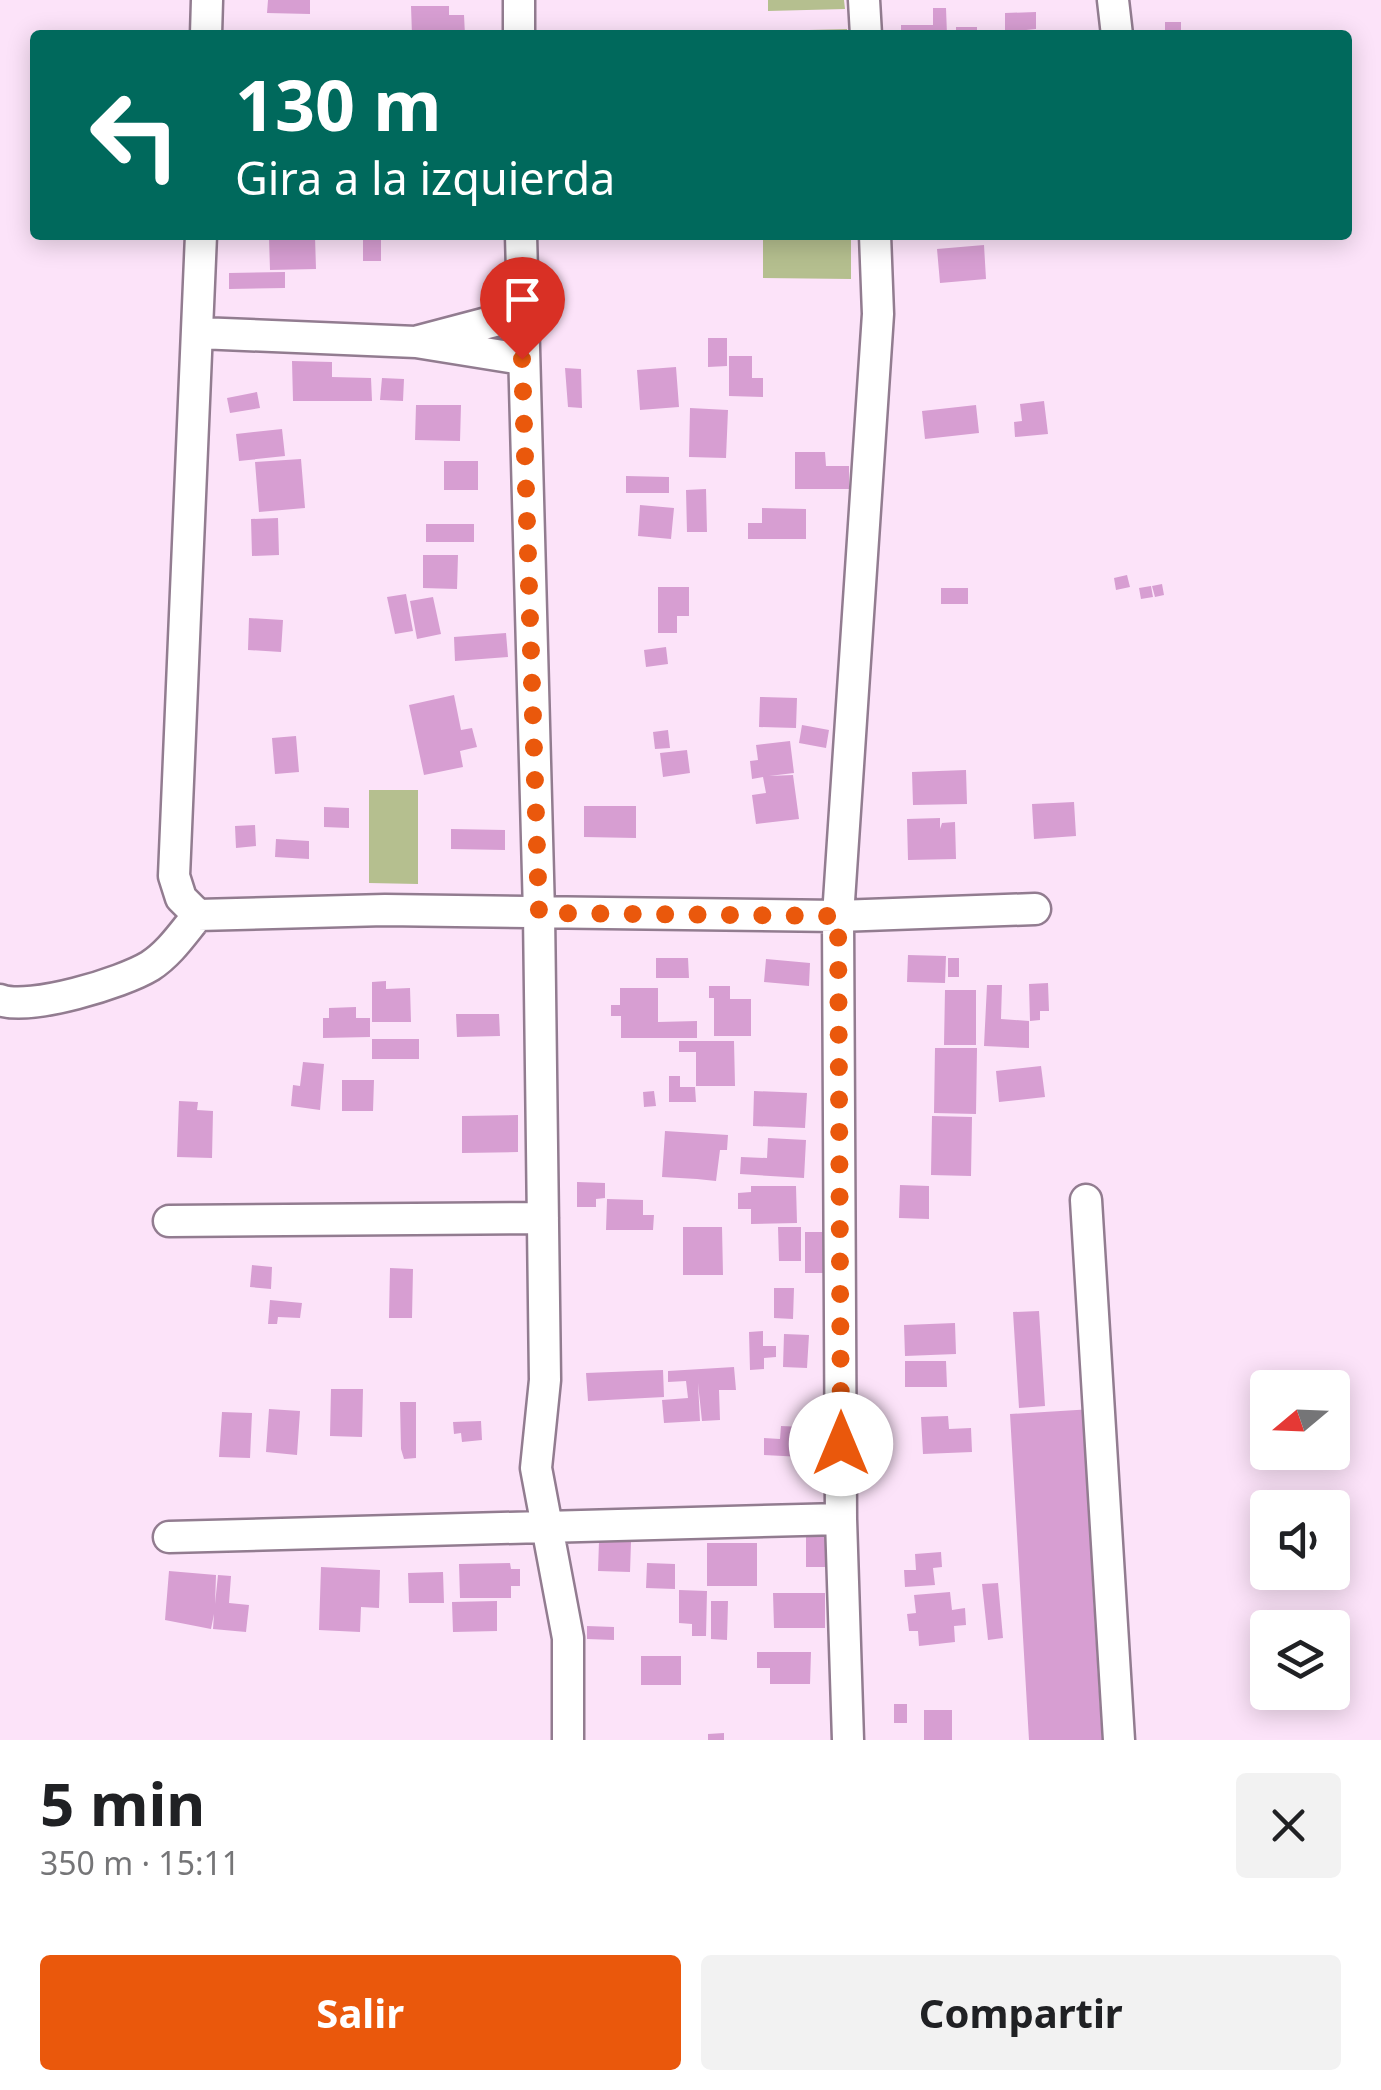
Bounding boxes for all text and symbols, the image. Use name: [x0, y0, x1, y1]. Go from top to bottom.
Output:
text: 130 m: [235, 56, 442, 152]
icon: left: [70, 70, 200, 200]
text: Gira a la izquierda: [235, 147, 615, 208]
pin: [480, 257, 565, 360]
icon: arrive: [495, 272, 550, 327]
north arrow: [1250, 1370, 1350, 1470]
map controls: [1250, 1370, 1350, 1710]
position arrow: [789, 1392, 893, 1496]
button: sound: [1250, 1490, 1350, 1590]
button: layers: [1250, 1610, 1350, 1710]
text: 5 min: [40, 1762, 205, 1844]
button: close: [1236, 1773, 1341, 1878]
text: 350 m · 15:11: [40, 1841, 240, 1884]
button: Salir: [40, 1955, 681, 2070]
button: Compartir: [701, 1955, 1341, 2070]

